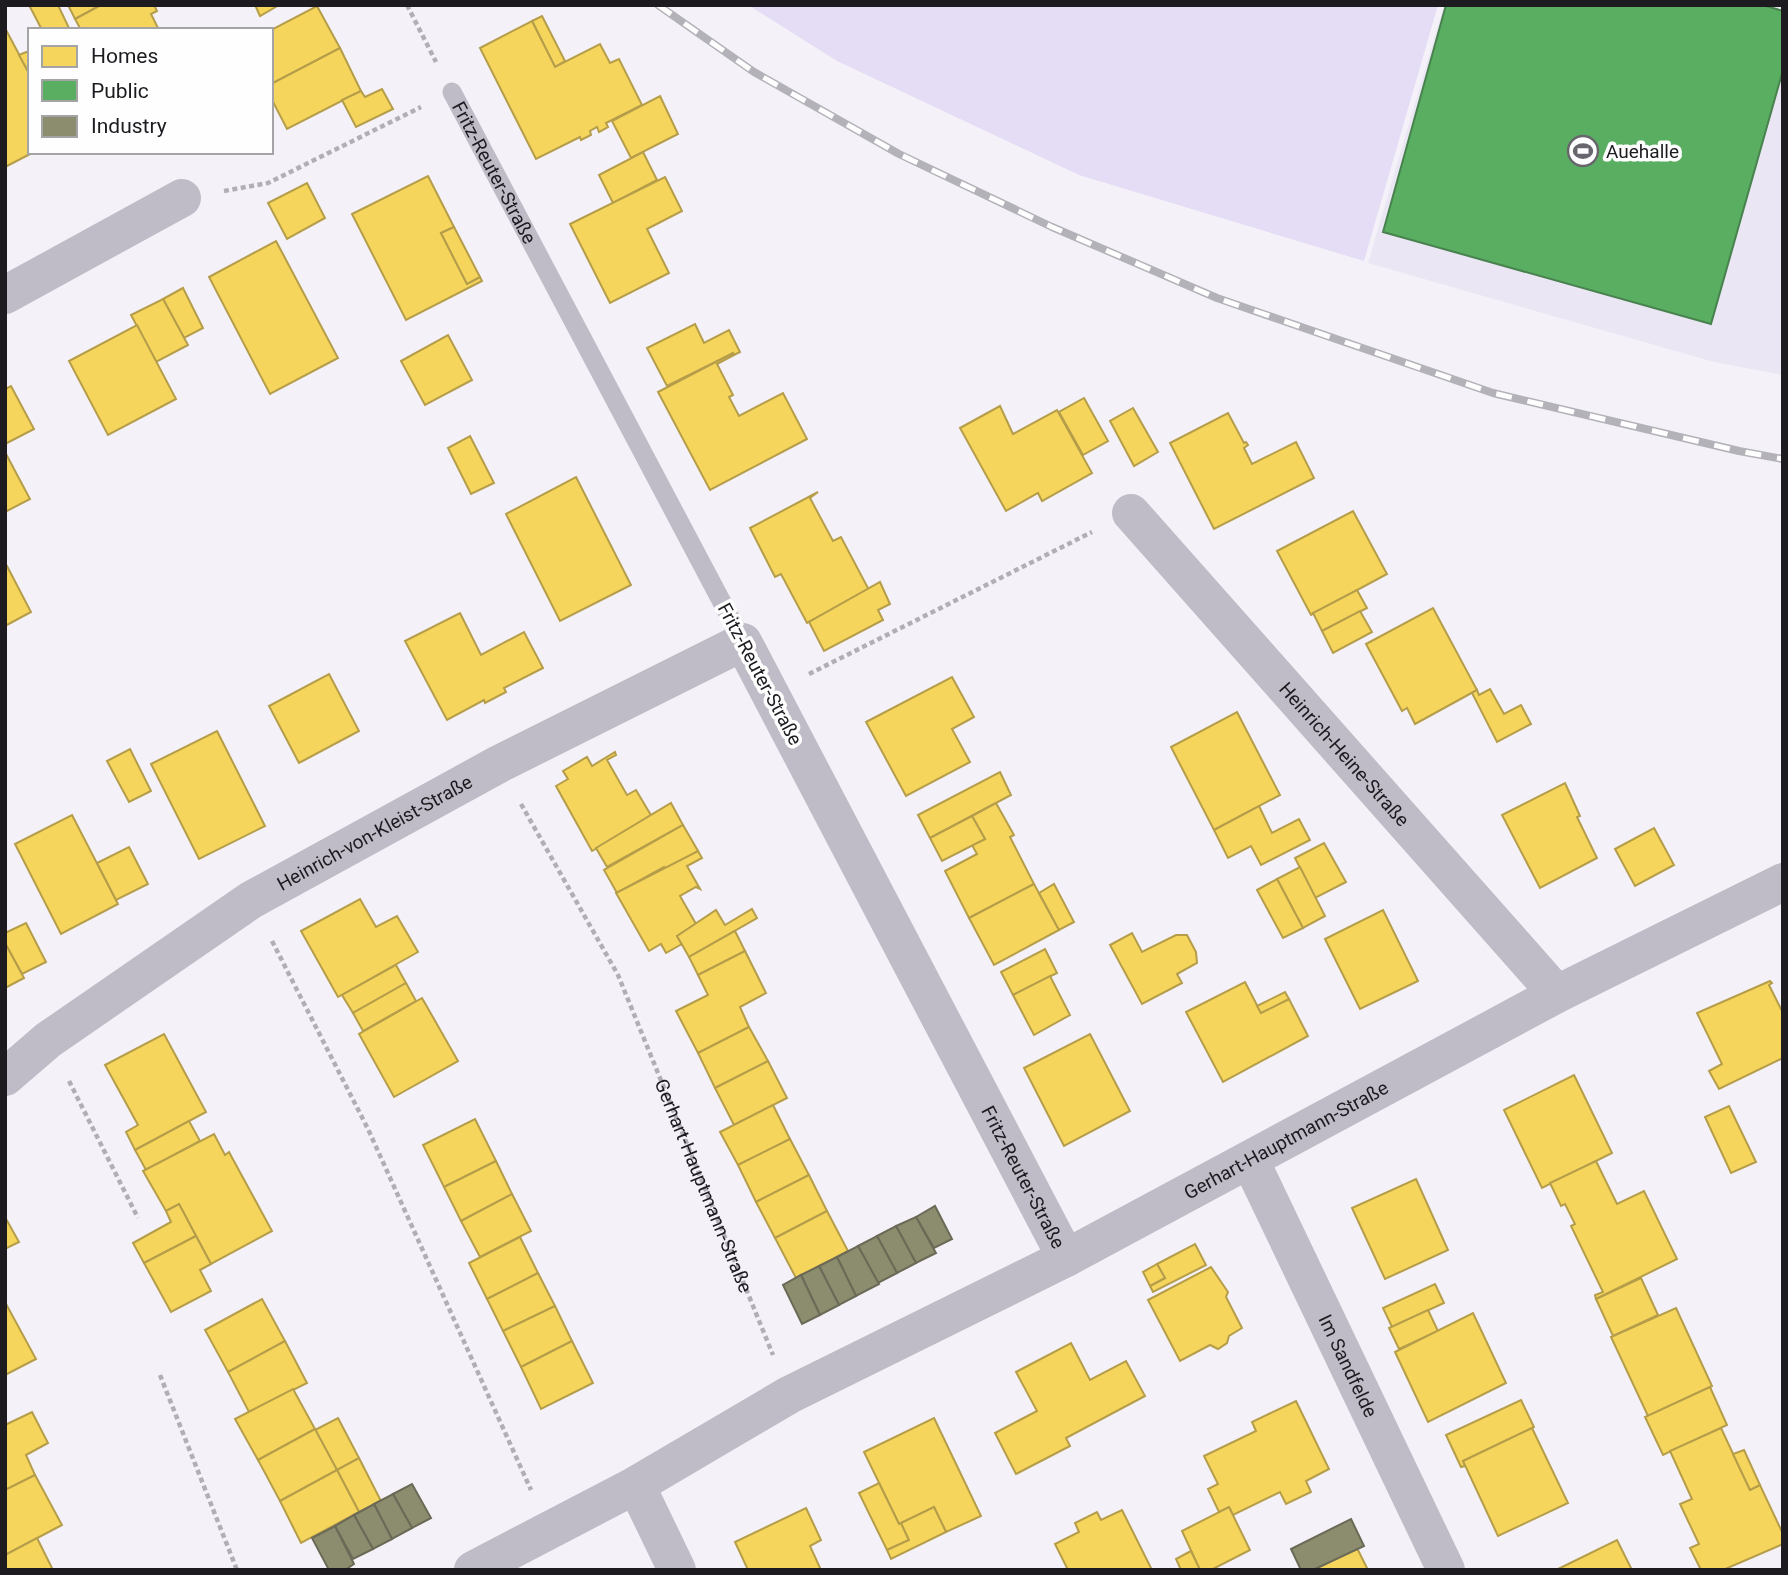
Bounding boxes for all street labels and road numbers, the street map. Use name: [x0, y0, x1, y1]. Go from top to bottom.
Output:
street label: Fritz-Reuter-Straße: [447, 97, 542, 248]
street label: Fritz-Reuter-Straße: [713, 599, 807, 749]
street label: Heinrich-Heine-Straße: [1275, 677, 1414, 831]
street label: Heinrich-von-Kleist-Straße: [273, 770, 476, 895]
street label: Gerhart-Hauptmann-Straße: [650, 1075, 758, 1296]
street label: Gerhart-Hauptmann-Straße: [1180, 1076, 1392, 1204]
street label: Fritz-Reuter-Straße: [977, 1102, 1070, 1252]
street label: Im Sandfelde: [1314, 1311, 1383, 1421]

